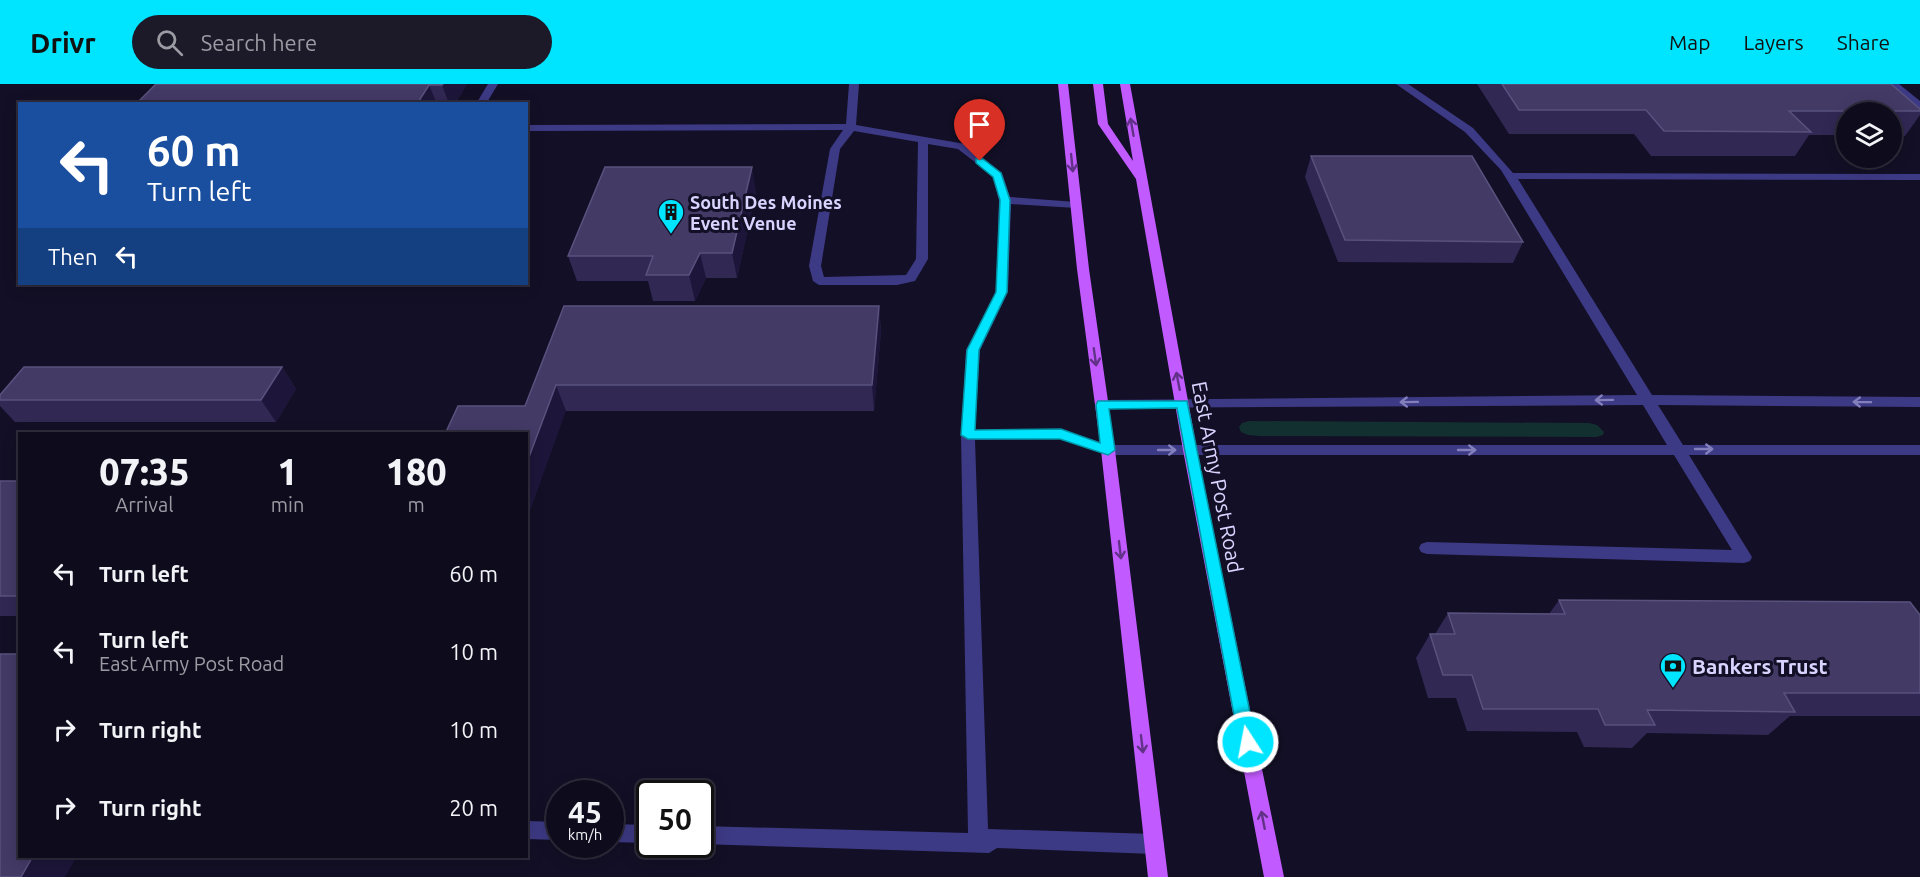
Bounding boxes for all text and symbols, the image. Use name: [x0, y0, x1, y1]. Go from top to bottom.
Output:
search box: [132, 15, 552, 69]
icon: search: [153, 26, 186, 59]
text: Drivr: [30, 27, 96, 58]
text: Search here: [201, 30, 317, 55]
text: Map: [1669, 30, 1710, 54]
text: Layers: [1743, 30, 1804, 54]
text: Share: [1837, 30, 1890, 54]
pin: [954, 99, 1005, 161]
map controls: [1836, 102, 1902, 168]
button: layers: [1836, 102, 1902, 168]
icon: arrive: [963, 108, 996, 141]
one-way arrow: [1126, 118, 1137, 137]
icon: left: [48, 126, 126, 204]
text: 60 m: [147, 127, 241, 174]
one-way arrow: [1067, 153, 1078, 172]
text: Turn left: [147, 176, 251, 206]
place label: South Des Moines Event Venue: [690, 192, 842, 233]
building icon: South Des Moines Event Venue: [656, 197, 686, 235]
icon: left: [110, 240, 143, 273]
text: Then: [48, 244, 98, 269]
one-way arrow: [1090, 346, 1101, 366]
one-way arrow: [1172, 371, 1183, 391]
street label: East Army Post Road: [1188, 379, 1248, 575]
one-way arrow: [1594, 394, 1614, 406]
one-way arrow: [1399, 396, 1419, 408]
one-way arrow: [1852, 396, 1872, 408]
one-way arrow: [1693, 443, 1713, 455]
one-way arrow: [1156, 444, 1176, 456]
one-way arrow: [1456, 444, 1476, 456]
text: 07:35: [99, 451, 189, 492]
text: 1: [277, 451, 298, 492]
text: 180: [386, 451, 447, 492]
text: Arrival: [115, 493, 174, 516]
text: min: [271, 493, 304, 516]
text: m: [408, 493, 425, 516]
one-way arrow: [1115, 540, 1126, 559]
icon: left: [48, 557, 81, 590]
text: Turn left: [99, 561, 189, 586]
text: 60 m: [449, 561, 498, 586]
text: Turn left: [99, 627, 189, 652]
icon: left: [48, 635, 81, 668]
text: 10 m: [449, 639, 498, 664]
bank icon: Bankers Trust: [1658, 651, 1688, 689]
text: East Army Post Road: [99, 652, 284, 675]
place label: Bankers Trust: [1692, 654, 1828, 678]
position arrow: [1216, 710, 1280, 774]
icon: right: [48, 713, 81, 746]
text: Turn right: [99, 717, 201, 742]
text: 10 m: [449, 717, 498, 742]
one-way arrow: [1137, 733, 1148, 753]
speed limit sign: 50: [636, 780, 714, 858]
icon: right: [48, 791, 81, 824]
text: Turn right: [99, 795, 201, 820]
text: 20 m: [449, 795, 498, 820]
text: 45: [568, 795, 602, 829]
one-way arrow: [1257, 810, 1268, 830]
text: km/h: [568, 826, 602, 843]

